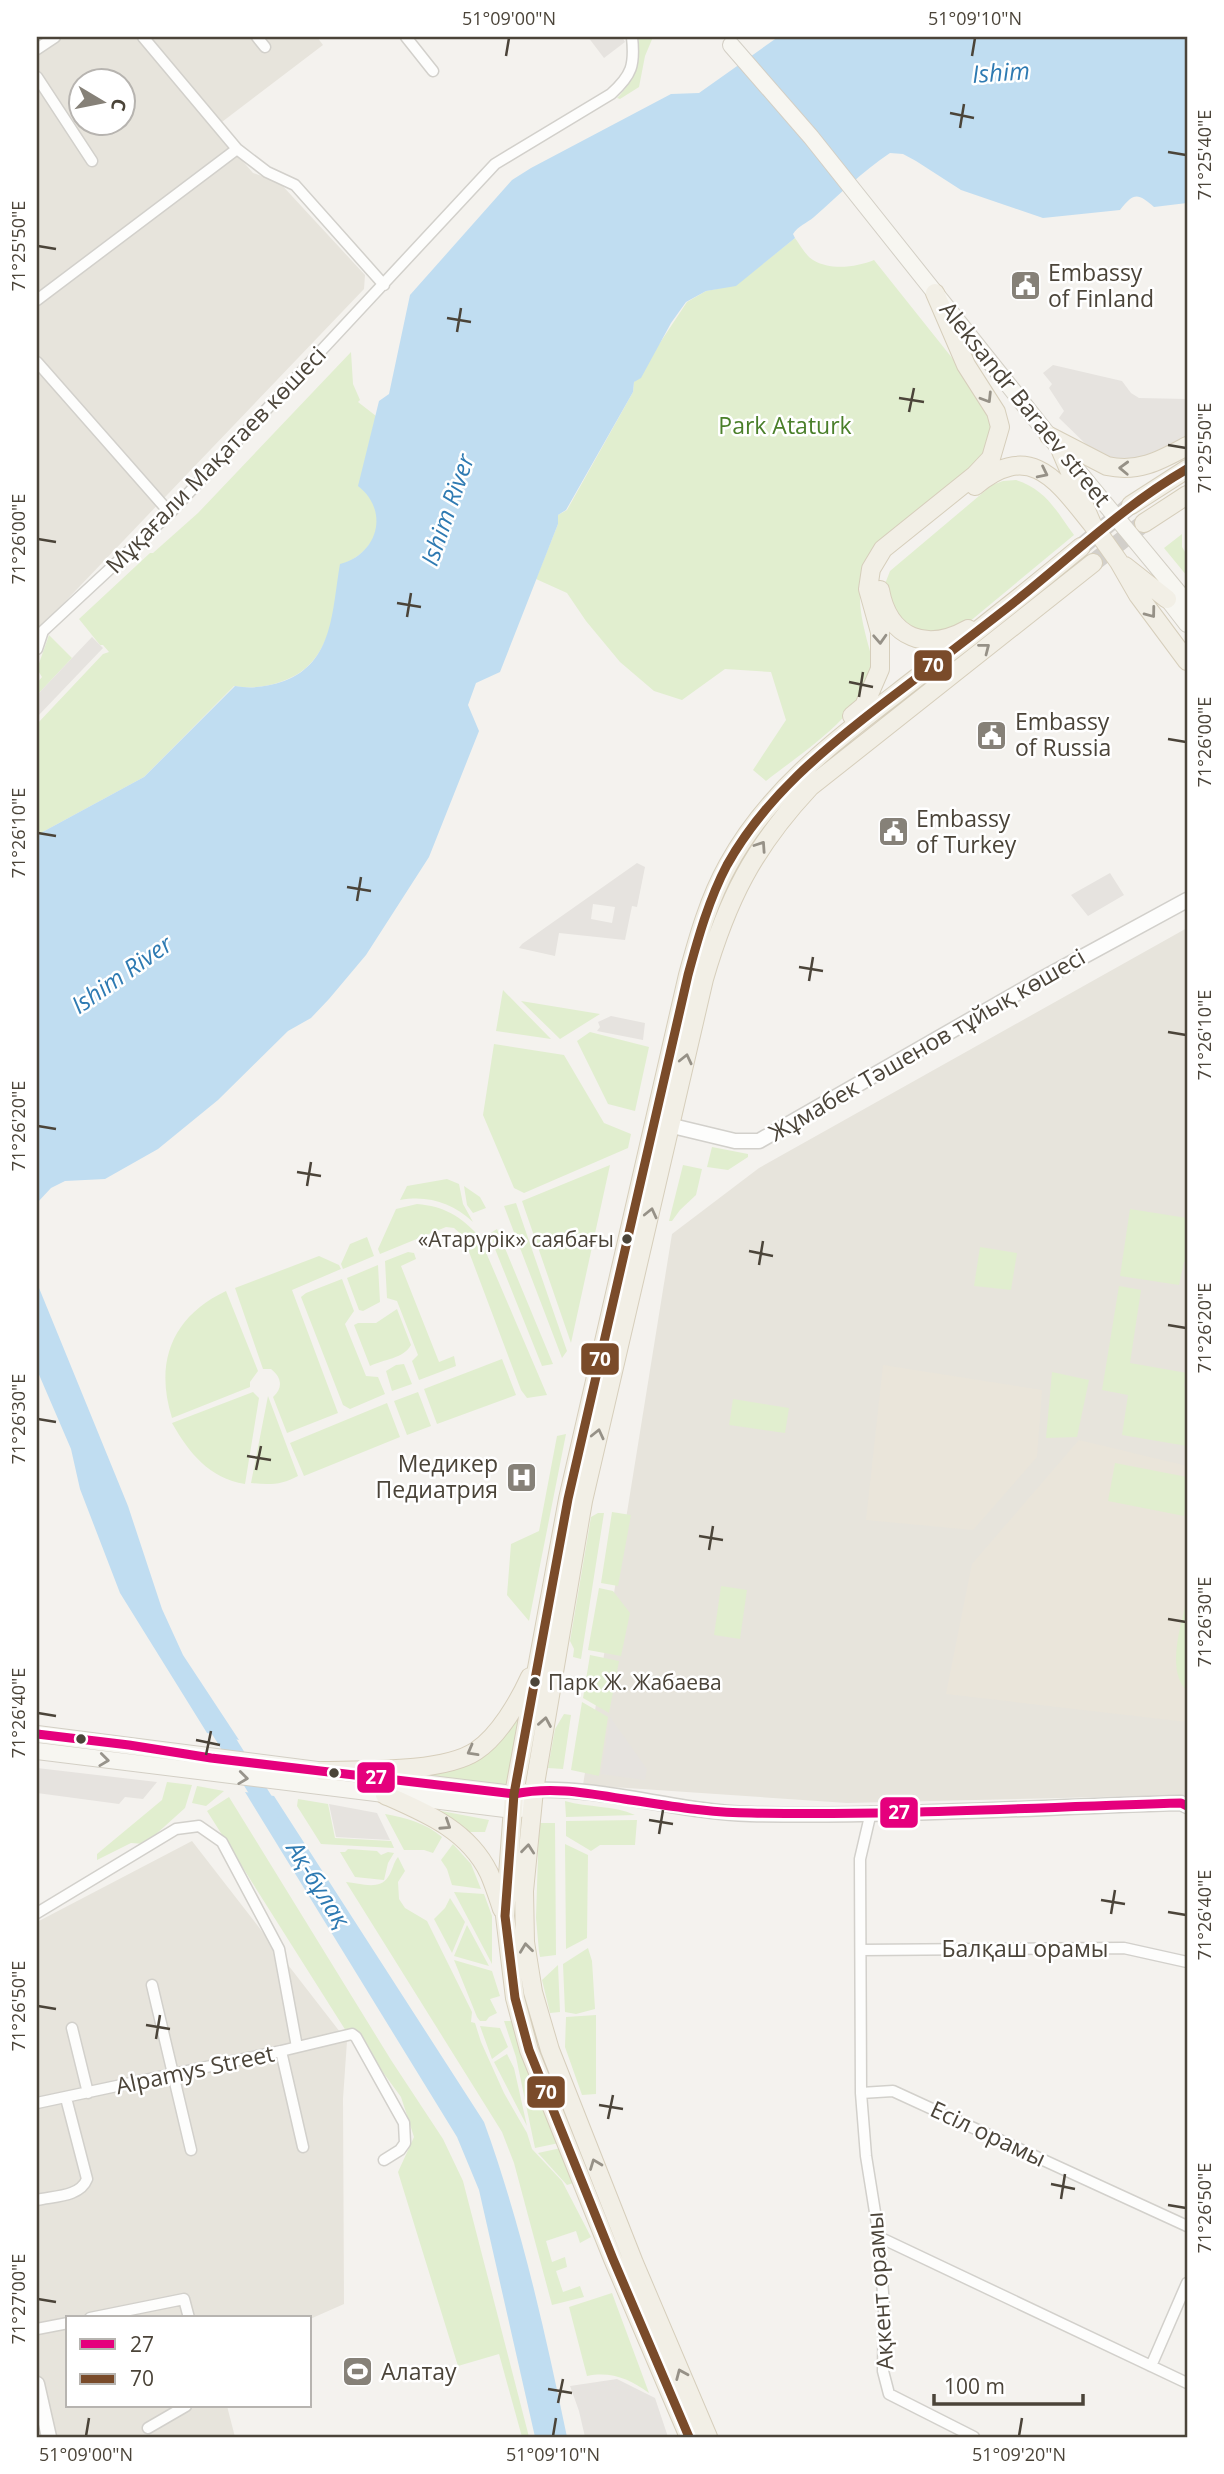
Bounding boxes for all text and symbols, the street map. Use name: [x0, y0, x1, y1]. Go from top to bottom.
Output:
text: 51°09'00"N: [462, 6, 556, 30]
text: 51°09'10"N: [928, 6, 1022, 30]
water label: Ishim: [971, 53, 1031, 90]
north arrow: [66, 66, 136, 136]
text: С: [105, 97, 133, 113]
text: 71°25'40"E: [1192, 110, 1216, 200]
text: 71°25'50"E: [6, 201, 30, 291]
place label: Embassy of Finland: [1048, 256, 1154, 314]
public building icon: Embassy of Finland: [1008, 269, 1042, 303]
street label: Aleksandr Baraev street: [933, 294, 1119, 513]
street label: Мұқағали Мақатаев көшесі: [98, 339, 332, 580]
one-way arrow: [979, 390, 992, 403]
text: 71°25'50"E: [1192, 403, 1216, 493]
park label: Park Ataturk: [718, 409, 852, 441]
water label: Ishim River: [412, 448, 482, 570]
one-way arrow: [1118, 460, 1129, 475]
one-way arrow: [1036, 465, 1048, 479]
text: 71°26'00"E: [6, 494, 30, 584]
one-way arrow: [1143, 605, 1156, 618]
one-way arrow: [872, 634, 887, 645]
one-way arrow: [978, 643, 990, 656]
line badge: 70: [913, 649, 953, 682]
text: 70: [922, 652, 944, 678]
text: 71°26'00"E: [1192, 697, 1216, 787]
place label: Embassy of Russia: [1015, 705, 1111, 763]
public building icon: Embassy of Russia: [975, 718, 1009, 752]
text: 71°26'10"E: [6, 788, 30, 878]
place label: Embassy of Turkey: [916, 802, 1017, 860]
public building icon: Embassy of Turkey: [876, 815, 910, 849]
one-way arrow: [753, 841, 765, 854]
water label: Ishim River: [64, 926, 179, 1021]
street label: Жұмабек Тәшенов тұйық көшесі: [762, 940, 1091, 1148]
text: 71°26'10"E: [1192, 990, 1216, 1080]
one-way arrow: [678, 1053, 693, 1065]
text: 71°26'20"E: [6, 1081, 30, 1171]
one-way arrow: [642, 1207, 657, 1219]
place label: «Атарүрік» саябағы: [418, 1225, 614, 1253]
marker: «Атарүрік» саябағы: [620, 1232, 634, 1246]
text: 71°26'20"E: [1192, 1283, 1216, 1373]
line badge: 70: [580, 1342, 620, 1376]
text: 70: [589, 1346, 611, 1372]
text: 71°26'30"E: [6, 1374, 30, 1464]
one-way arrow: [590, 1428, 605, 1440]
place label: Медикер Педиатрия: [375, 1447, 498, 1505]
hospital icon: Медикер Педиатрия: [504, 1460, 538, 1494]
text: 71°26'30"E: [1192, 1577, 1216, 1667]
text: 71°26'40"E: [6, 1668, 30, 1758]
place label: Парк Ж. Жабаева: [548, 1668, 722, 1696]
marker: Парк Ж. Жабаева: [528, 1675, 542, 1689]
one-way arrow: [537, 1717, 552, 1728]
unlabelled marker: [74, 1732, 88, 1746]
one-way arrow: [466, 1743, 479, 1756]
one-way arrow: [99, 1752, 110, 1767]
line badge: 27: [356, 1761, 396, 1794]
text: 27: [365, 1764, 387, 1790]
unlabelled marker: [327, 1766, 341, 1780]
one-way arrow: [237, 1771, 249, 1786]
line badge: 27: [879, 1796, 919, 1829]
text: 27: [888, 1799, 910, 1825]
one-way arrow: [438, 1817, 451, 1830]
water label: Ақ-бұлақ: [279, 1833, 359, 1934]
one-way arrow: [520, 1843, 535, 1855]
text: 71°26'40"E: [1192, 1870, 1216, 1960]
street label: Балқаш орамы: [942, 1932, 1108, 1964]
one-way arrow: [519, 1942, 534, 1954]
text: 71°26'50"E: [6, 1961, 30, 2051]
street label: Alpamys Street: [113, 2037, 277, 2101]
line badge: 70: [526, 2075, 566, 2109]
text: 70: [535, 2079, 557, 2105]
street label: Есіл орамы: [925, 2092, 1051, 2174]
one-way arrow: [590, 2159, 604, 2171]
text: 71°26'50"E: [1192, 2163, 1216, 2253]
street label: Ақкент орамы: [858, 2211, 900, 2371]
text: 71°27'00"E: [6, 2254, 30, 2344]
legend: [66, 2316, 312, 2408]
text: 27: [130, 2330, 154, 2358]
sports icon: Алатау: [341, 2355, 375, 2389]
place label: Алатау: [381, 2355, 457, 2387]
scale bar: [934, 2362, 1082, 2406]
text: 70: [130, 2364, 154, 2392]
one-way arrow: [676, 2369, 690, 2381]
text: 100 m: [944, 2372, 1005, 2400]
text: 51°09'00"N: [39, 2442, 133, 2466]
text: 51°09'10"N: [506, 2442, 600, 2466]
text: 51°09'20"N: [972, 2442, 1066, 2466]

